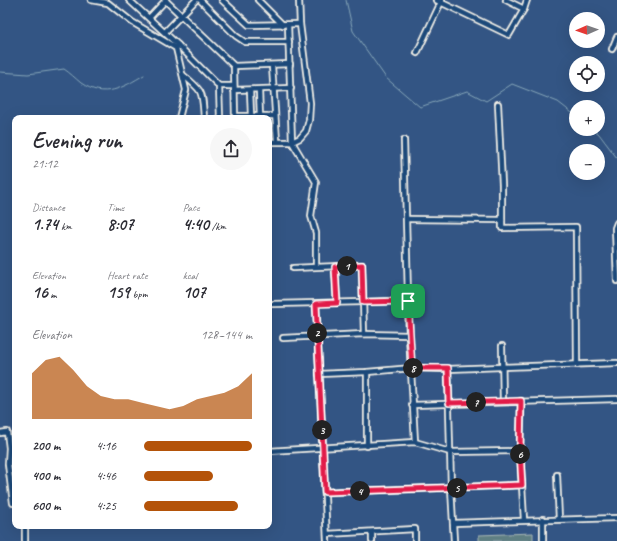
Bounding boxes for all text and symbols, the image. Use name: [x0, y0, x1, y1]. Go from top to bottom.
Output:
north arrow: [569, 12, 605, 48]
map controls: [569, 12, 605, 180]
button: locate: [569, 56, 605, 92]
button: +: [569, 100, 605, 136]
text: Evening run: [32, 127, 122, 155]
button: share: [210, 128, 252, 170]
button: −: [569, 144, 605, 180]
text: 21:12: [32, 156, 58, 172]
text: Distance: [32, 200, 65, 214]
text: Time: [107, 200, 124, 214]
text: Pace: [183, 200, 200, 214]
text: 1.74: [32, 214, 58, 235]
text: 8:07: [107, 214, 134, 235]
text: 4:40: [183, 214, 209, 235]
text: km: [58, 219, 72, 233]
text: /km: [209, 219, 226, 233]
pin: 1: [337, 256, 357, 276]
text: 1: [345, 259, 349, 273]
text: Elevation: [32, 268, 66, 282]
text: Heart rate: [107, 268, 147, 282]
text: kcal: [183, 268, 197, 282]
text: 16: [32, 282, 48, 303]
text: 159: [107, 282, 130, 303]
text: 107: [183, 282, 206, 303]
pin: [391, 284, 425, 318]
text: m: [48, 287, 57, 301]
text: bpm: [130, 287, 148, 301]
icon: arrive: [397, 290, 419, 312]
pin: 2: [307, 323, 327, 343]
text: 2: [315, 326, 319, 340]
text: Elevation: [32, 327, 72, 343]
text: 128–144 m: [201, 327, 252, 343]
pin: 8: [403, 358, 423, 378]
text: 8: [411, 361, 415, 375]
pin: 7: [466, 392, 486, 412]
text: 7: [474, 395, 478, 409]
pin: 3: [312, 420, 332, 440]
text: 3: [320, 423, 324, 437]
text: 200 m: [32, 438, 60, 454]
text: 4:16: [96, 438, 116, 454]
pin: 6: [510, 444, 530, 464]
text: 6: [517, 447, 523, 461]
text: 400 m: [32, 468, 60, 484]
text: 4:46: [96, 468, 116, 484]
pin: 5: [447, 478, 467, 498]
pin: 4: [350, 481, 370, 501]
text: 5: [455, 481, 459, 495]
text: 4: [358, 484, 362, 498]
text: 600 m: [32, 498, 60, 514]
text: 4:25: [96, 498, 116, 514]

